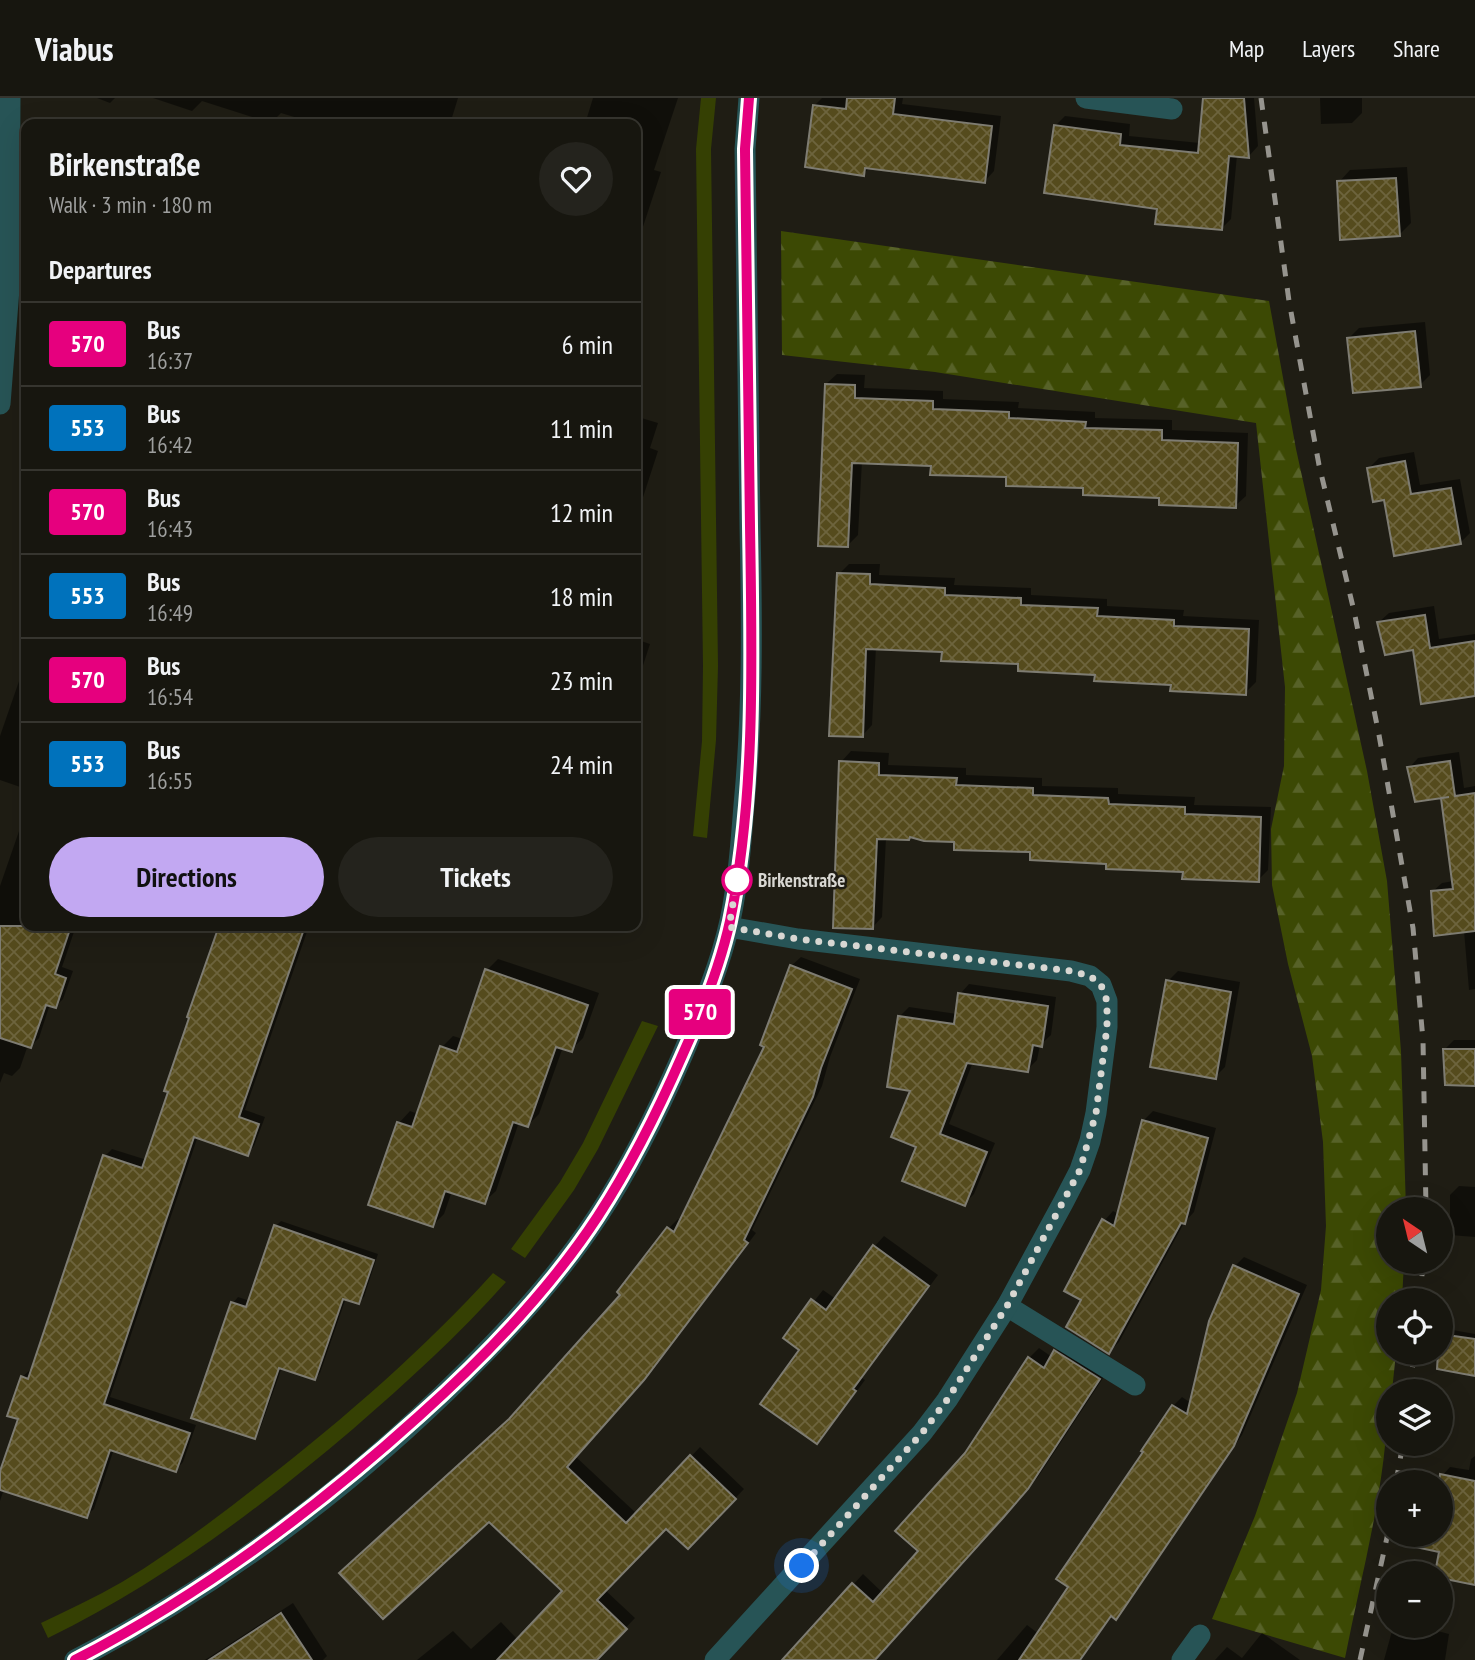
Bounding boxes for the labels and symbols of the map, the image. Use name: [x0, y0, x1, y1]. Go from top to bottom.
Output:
marker: Birkenstraße: [722, 865, 752, 895]
place label: Birkenstraße: [758, 868, 845, 892]
line badge: 570: [660, 989, 740, 1035]
north arrow: [1376, 1197, 1452, 1274]
your location: [784, 1548, 819, 1583]

